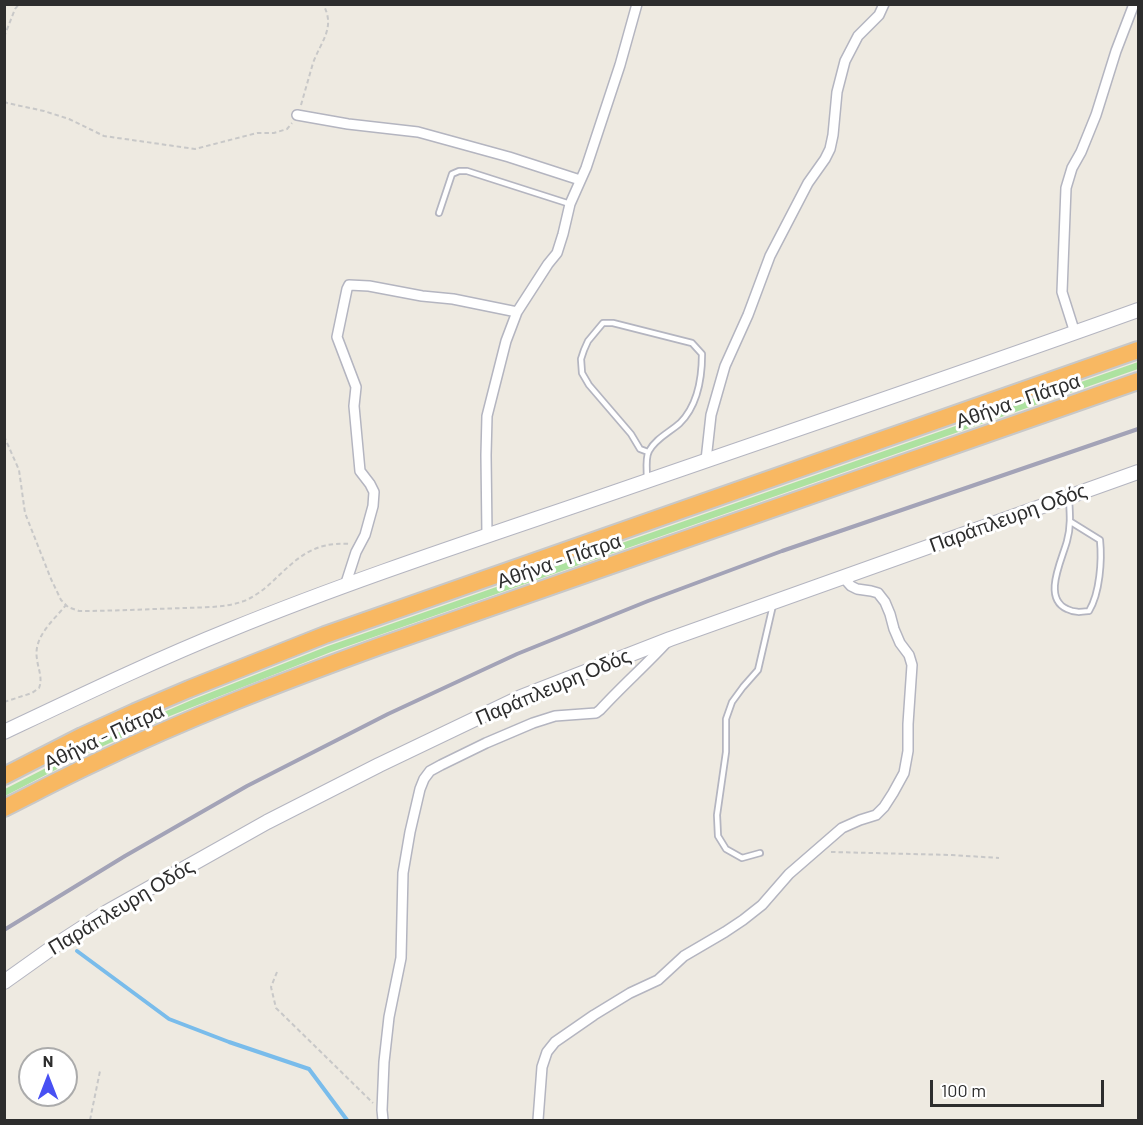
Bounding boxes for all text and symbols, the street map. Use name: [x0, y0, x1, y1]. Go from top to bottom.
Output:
street label: Αθήνα - Πάτρα: [953, 369, 1083, 433]
street label: Παράπλευρη Οδός: [926, 478, 1090, 558]
street label: Αθήνα - Πάτρα: [494, 529, 624, 593]
street label: Παράπλευρη Οδός: [472, 644, 634, 730]
street label: Αθήνα - Πάτρα: [40, 699, 168, 775]
street label: Παράπλευρη Οδός: [44, 854, 198, 960]
north arrow: [18, 1047, 78, 1107]
text: N: [43, 1051, 53, 1070]
scale bar: [933, 1068, 1107, 1106]
text: 100 m: [941, 1079, 986, 1101]

